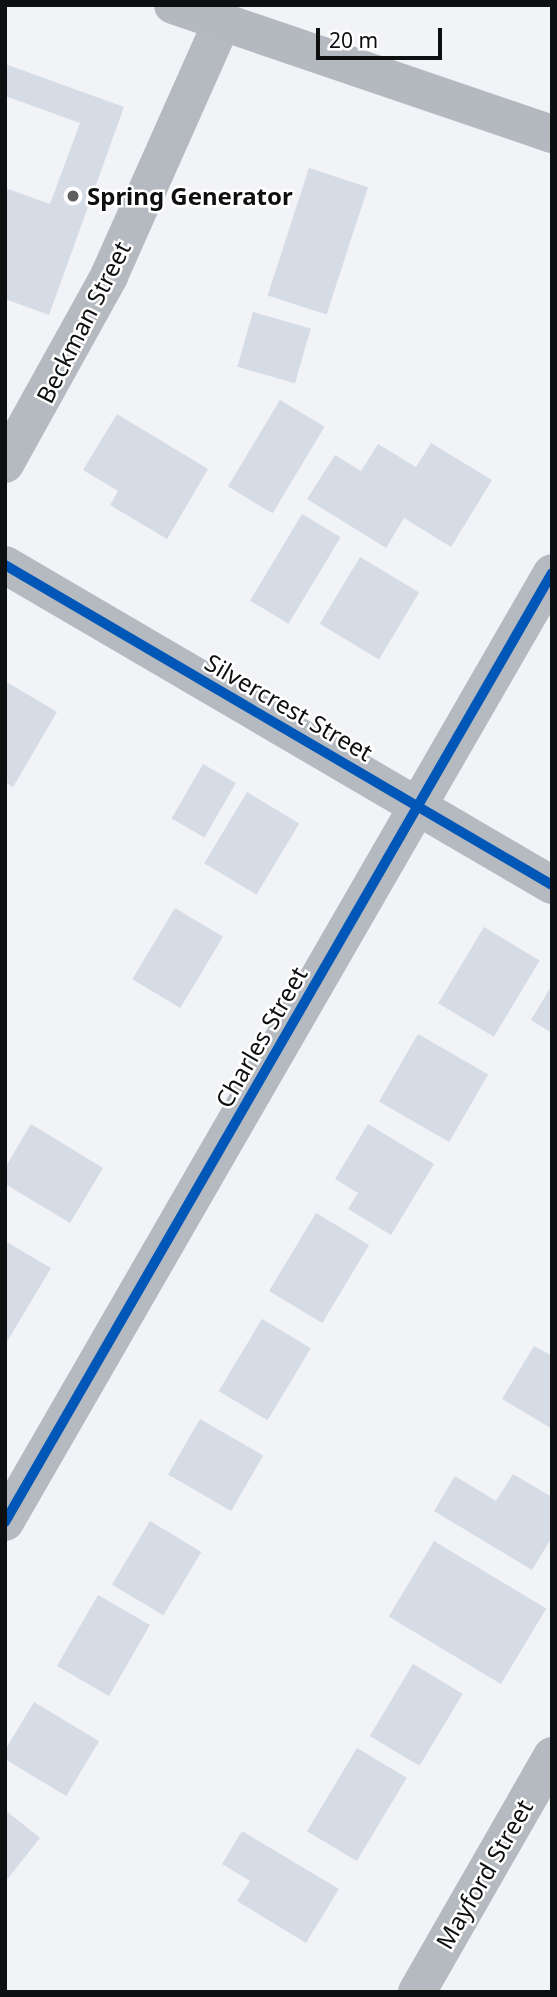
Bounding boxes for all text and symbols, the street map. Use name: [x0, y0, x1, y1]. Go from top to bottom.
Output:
scale bar: [319, 14, 445, 58]
text: 20 m: [329, 26, 378, 54]
place label: Spring Generator: [87, 182, 293, 210]
marker: Spring Generator: [65, 188, 81, 204]
street label: Beckman Street: [30, 236, 136, 408]
street label: Silvercrest Street: [200, 647, 378, 767]
street label: Charles Street: [209, 961, 313, 1113]
street label: Mayford Street: [430, 1794, 538, 1954]

